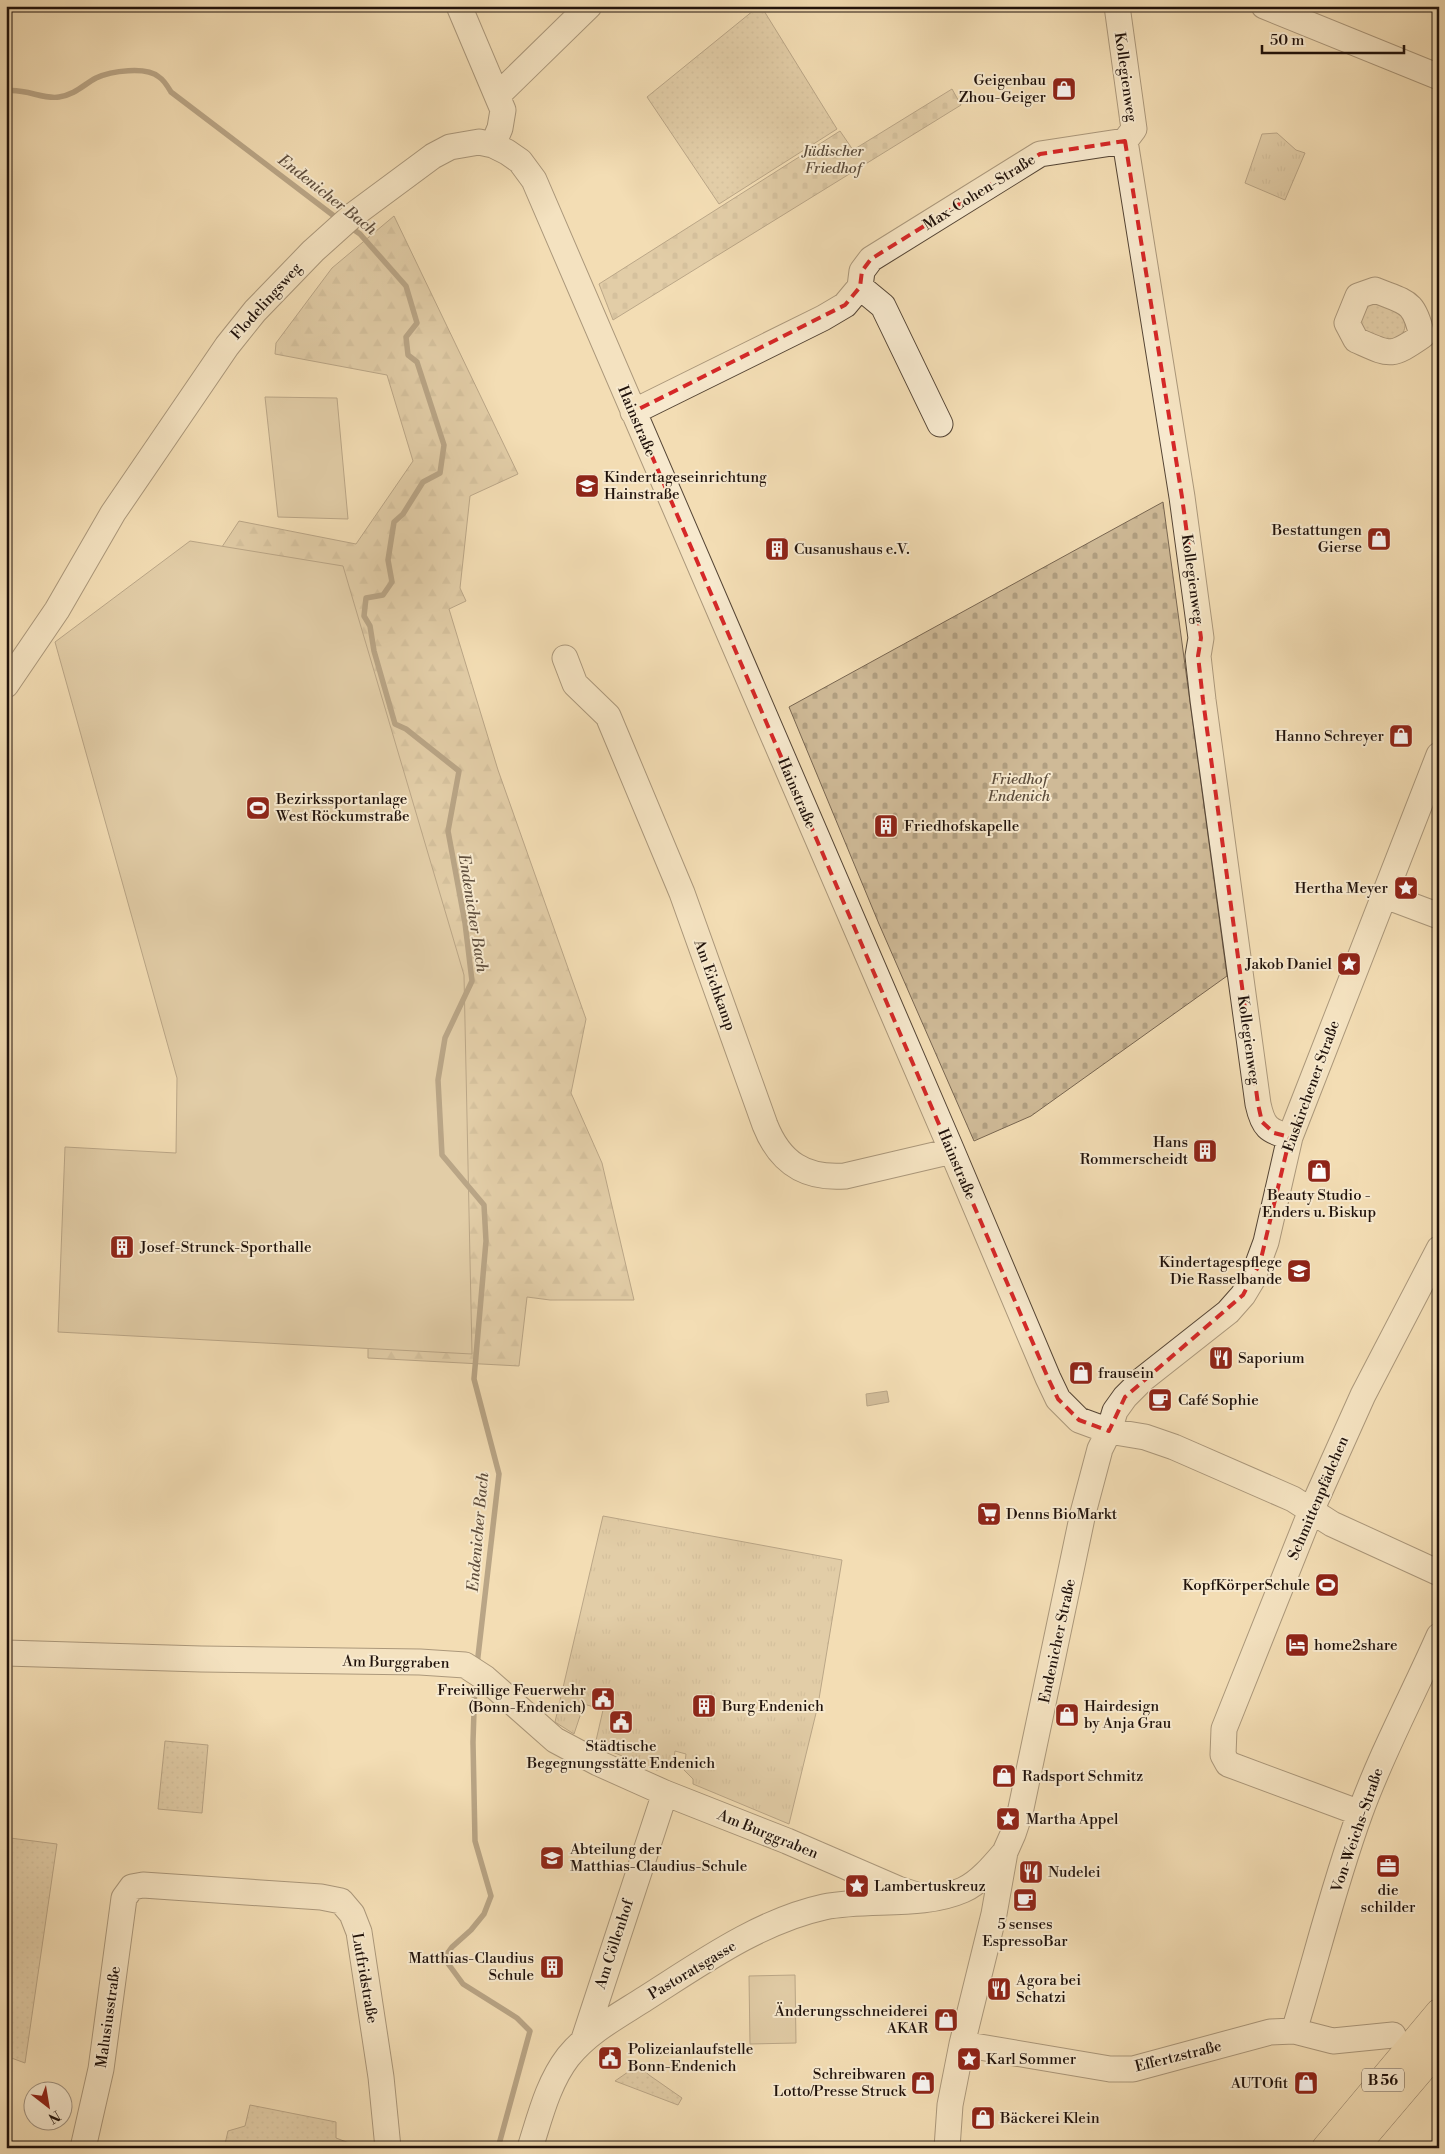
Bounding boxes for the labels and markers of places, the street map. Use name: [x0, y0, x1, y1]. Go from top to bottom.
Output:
place label: Geigenbau Zhou-Geiger: [959, 71, 1047, 107]
shop icon: Geigenbau Zhou-Geiger: [1051, 76, 1077, 102]
place label: Kindertageseinrichtung Hainstraße: [604, 468, 767, 504]
school or university icon: Kindertageseinrichtung Hainstraße: [574, 473, 600, 499]
place label: Bestattungen Gierse: [1271, 521, 1362, 557]
shop icon: Bestattungen Gierse: [1366, 526, 1392, 552]
building icon: Cusanushaus e.V.: [764, 536, 790, 562]
place label: Cusanushaus e.V.: [794, 540, 910, 559]
shop icon: Hanno Schreyer: [1388, 723, 1414, 749]
place label: Hanno Schreyer: [1275, 727, 1385, 746]
place label: Bezirkssportanlage West Röckumstraße: [275, 790, 410, 826]
sports icon: Bezirkssportanlage West Röckumstraße: [245, 795, 271, 821]
building icon: Friedhofskapelle: [873, 813, 899, 839]
place label: Friedhofskapelle: [904, 817, 1019, 836]
place icon: Hertha Meyer: [1393, 875, 1419, 901]
place label: Hertha Meyer: [1295, 879, 1389, 898]
place icon: Jakob Daniel: [1336, 951, 1362, 977]
place label: Jakob Daniel: [1244, 955, 1333, 974]
place label: Hans Rommerscheidt: [1080, 1133, 1189, 1169]
building icon: Hans Rommerscheidt: [1192, 1138, 1218, 1164]
shop icon: Beauty Studio - Enders u. Biskup: [1306, 1158, 1332, 1184]
place label: Beauty Studio - Enders u. Biskup: [1262, 1186, 1376, 1222]
building icon: Josef-Strunck-Sporthalle: [109, 1234, 135, 1260]
place label: Josef-Strunck-Sporthalle: [139, 1238, 312, 1257]
place label: Kindertagespflege Die Rasselbande: [1159, 1253, 1282, 1289]
school or university icon: Kindertagespflege Die Rasselbande: [1286, 1258, 1312, 1284]
restaurant icon: Saporium: [1208, 1345, 1234, 1371]
place label: Saporium: [1238, 1349, 1305, 1368]
shop icon: frausein: [1068, 1360, 1094, 1386]
place label: frausein: [1098, 1364, 1154, 1383]
cafe icon: Café Sophie: [1147, 1387, 1173, 1413]
place label: Café Sophie: [1178, 1391, 1259, 1410]
supermarket icon: Denns BioMarkt: [976, 1501, 1002, 1527]
place label: Denns BioMarkt: [1006, 1505, 1118, 1524]
sports icon: KopfKörperSchule: [1314, 1572, 1340, 1598]
place label: KopfKörperSchule: [1182, 1576, 1310, 1595]
hotel icon: home2share: [1284, 1632, 1310, 1658]
place label: home2share: [1314, 1636, 1398, 1655]
place label: Freiwillige Feuerwehr (Bonn-Endenich): [437, 1681, 587, 1717]
public building icon: Freiwillige Feuerwehr (Bonn-Endenich): [590, 1686, 616, 1712]
building icon: Burg Endenich: [691, 1693, 717, 1719]
place label: Burg Endenich: [721, 1697, 824, 1716]
place label: Hairdesign by Anja Grau: [1084, 1697, 1172, 1733]
shop icon: Hairdesign by Anja Grau: [1054, 1702, 1080, 1728]
public building icon: Städtische Begegnungsstätte Endenich: [608, 1709, 634, 1735]
place label: Städtische Begegnungsstätte Endenich: [526, 1737, 715, 1773]
shop icon: Radsport Schmitz: [991, 1763, 1017, 1789]
place label: Radsport Schmitz: [1022, 1767, 1143, 1786]
place icon: Martha Appel: [995, 1806, 1021, 1832]
place label: Martha Appel: [1026, 1810, 1119, 1829]
place label: Abteilung der Matthias-Claudius-Schule: [569, 1840, 747, 1876]
school or university icon: Abteilung der Matthias-Claudius-Schule: [539, 1845, 565, 1871]
office icon: die schilder: [1375, 1853, 1401, 1879]
restaurant icon: Nudelei: [1018, 1859, 1044, 1885]
place label: Nudelei: [1048, 1863, 1101, 1882]
place icon: Lambertuskreuz: [844, 1873, 870, 1899]
place label: Lambertuskreuz: [874, 1877, 986, 1896]
place label: die schilder: [1361, 1881, 1416, 1917]
cafe icon: 5 senses EspressoBar: [1012, 1887, 1038, 1913]
place label: 5 senses EspressoBar: [982, 1915, 1068, 1951]
place label: Matthias-Claudius Schule: [409, 1949, 534, 1985]
building icon: Matthias-Claudius Schule: [539, 1954, 565, 1980]
place label: Agora bei Schatzi: [1015, 1971, 1081, 2007]
restaurant icon: Agora bei Schatzi: [986, 1976, 1012, 2002]
place label: Änderungsschneiderei AKAR: [774, 2002, 929, 2038]
shop icon: Änderungsschneiderei AKAR: [933, 2007, 959, 2033]
place label: Polizeianlaufstelle Bonn-Endenich: [627, 2040, 753, 2076]
public building icon: Polizeianlaufstelle Bonn-Endenich: [597, 2045, 623, 2071]
place icon: Karl Sommer: [956, 2046, 982, 2072]
place label: Karl Sommer: [986, 2050, 1077, 2069]
place label: Schreibwaren Lotto/Presse Struck: [773, 2065, 907, 2101]
shop icon: Schreibwaren Lotto/Presse Struck: [910, 2070, 936, 2096]
shop icon: AUTOfit: [1293, 2070, 1319, 2096]
place label: AUTOfit: [1230, 2074, 1289, 2093]
shop icon: Bäckerei Klein: [970, 2105, 996, 2131]
place label: Bäckerei Klein: [999, 2109, 1100, 2128]

